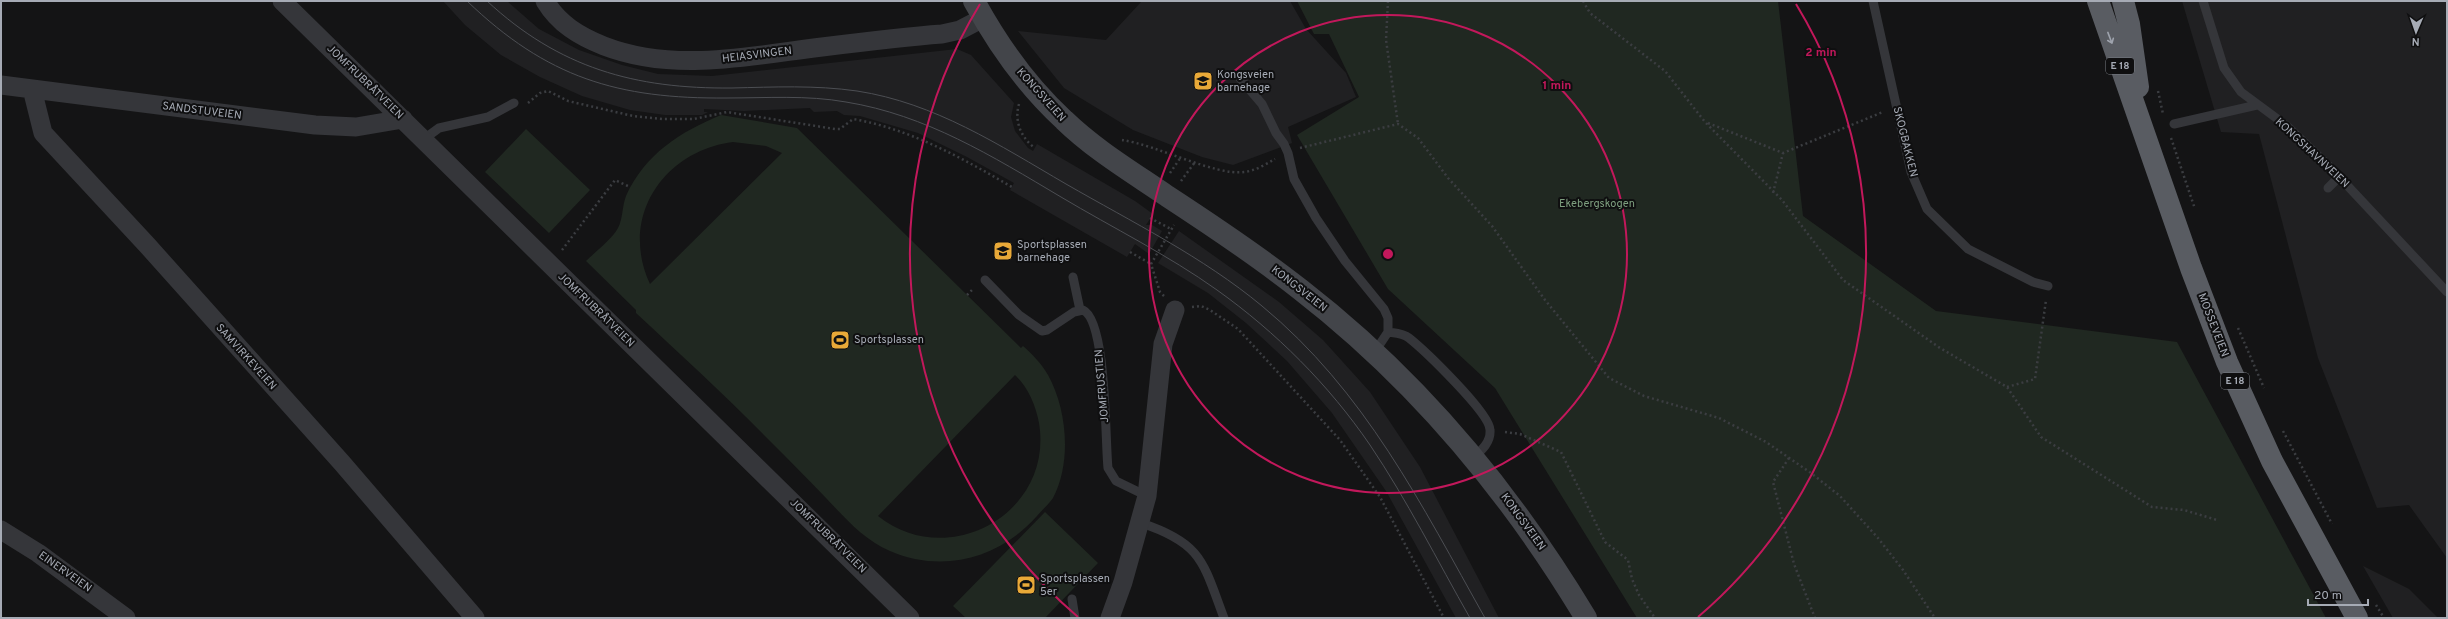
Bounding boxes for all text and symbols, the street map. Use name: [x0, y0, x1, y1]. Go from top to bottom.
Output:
north arrow: [2396, 12, 2436, 52]
one-way arrow: [2107, 31, 2114, 44]
text: N: [2411, 34, 2420, 48]
street label: JOMFRUBRÅTVEIEN: [324, 42, 406, 122]
street label: HEIASVINGEN: [721, 44, 793, 66]
text: 2 min: [1805, 45, 1837, 61]
road number: E 18: [2106, 58, 2134, 74]
street label: KONGSVEIEN: [1013, 65, 1069, 125]
place label: Kongsveien barnehage: [1217, 68, 1274, 95]
school or university icon: Kongsveien barnehage: [1192, 70, 1214, 92]
text: 1 min: [1543, 78, 1571, 94]
street label: SANDSTUVEIEN: [161, 99, 243, 123]
street label: SKOGBAKKEN: [1890, 105, 1920, 179]
street label: KONGSHAVNVEIEN: [2272, 115, 2352, 191]
park label: Ekebergskogen: [1559, 197, 1635, 211]
place label: Sportsplassen barnehage: [1017, 238, 1087, 265]
school or university icon: Sportsplassen barnehage: [992, 240, 1014, 262]
centre of rings: [1381, 247, 1395, 261]
street label: KONGSVEIEN: [1268, 263, 1330, 315]
street label: JOMFRUBRÅTVEIEN: [555, 270, 637, 350]
street label: MOSSEVEIEN: [2194, 291, 2232, 359]
street label: SAMVIRKEVEIEN: [213, 321, 279, 393]
sports icon: Sportsplassen: [829, 329, 851, 351]
place label: Sportsplassen: [854, 333, 924, 347]
street label: JOMFRUSTIEN: [1092, 349, 1112, 423]
road number: E 18: [2221, 373, 2249, 389]
street label: KONGSVEIEN: [1498, 491, 1548, 553]
street label: JOMFRUBRÅTVEIEN: [787, 496, 869, 576]
street label: EINERVEIEN: [36, 549, 94, 595]
place label: Sportsplassen 5er: [1040, 572, 1110, 599]
sports icon: Sportsplassen 5er: [1015, 574, 1037, 596]
scale bar: [2308, 581, 2368, 607]
text: 20 m: [2314, 588, 2342, 604]

